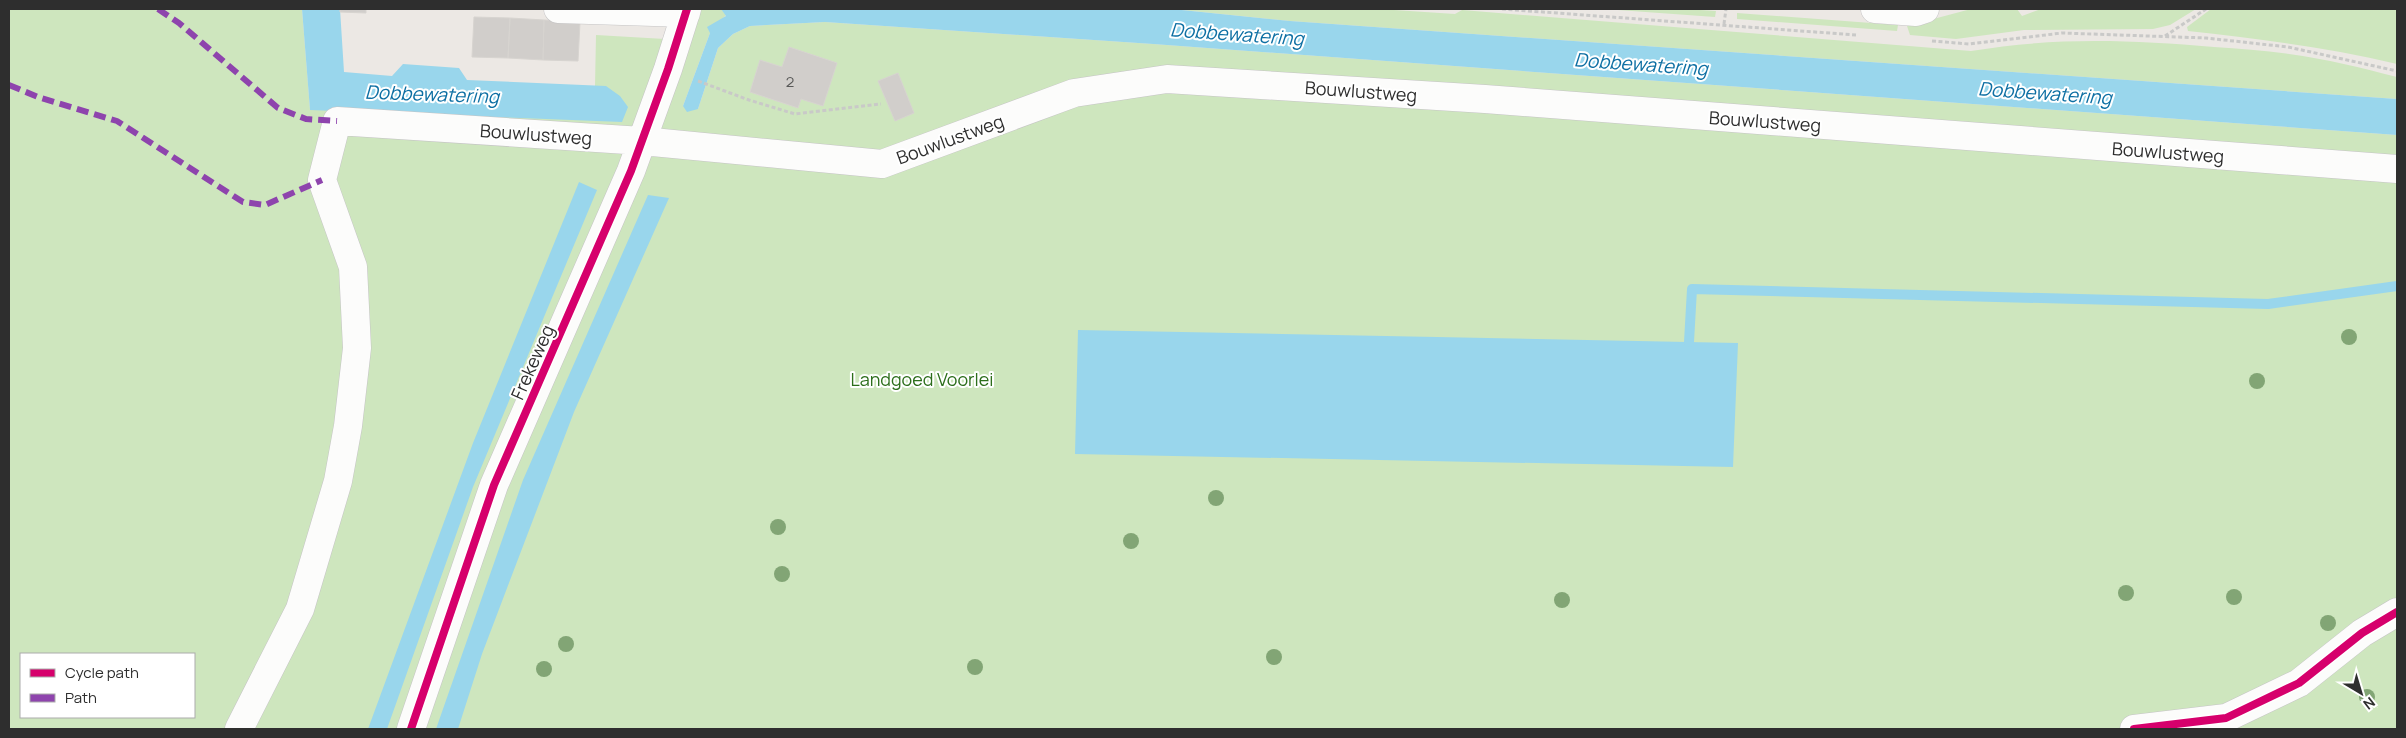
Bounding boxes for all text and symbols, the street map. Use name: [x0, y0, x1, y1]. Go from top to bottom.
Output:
water label: Dobbewatering: [1169, 16, 1306, 52]
water label: Dobbewatering: [1573, 46, 1710, 82]
house number: 2: [786, 71, 794, 92]
street label: Bouwlustweg: [1304, 75, 1418, 107]
water label: Dobbewatering: [1977, 75, 2114, 111]
water label: Dobbewatering: [365, 79, 501, 109]
street label: Bouwlustweg: [1708, 105, 1822, 137]
street label: Bouwlustweg: [893, 109, 1007, 169]
street label: Bouwlustweg: [479, 118, 593, 150]
street label: Bouwlustweg: [2111, 136, 2225, 168]
street label: Frekeweg: [505, 321, 559, 403]
park label: Landgoed Voorlei: [850, 367, 994, 391]
legend: [20, 653, 195, 718]
text: Cycle path: [65, 662, 139, 683]
north arrow: [2336, 668, 2386, 718]
text: Path: [65, 687, 97, 708]
text: N: [2359, 693, 2379, 714]

